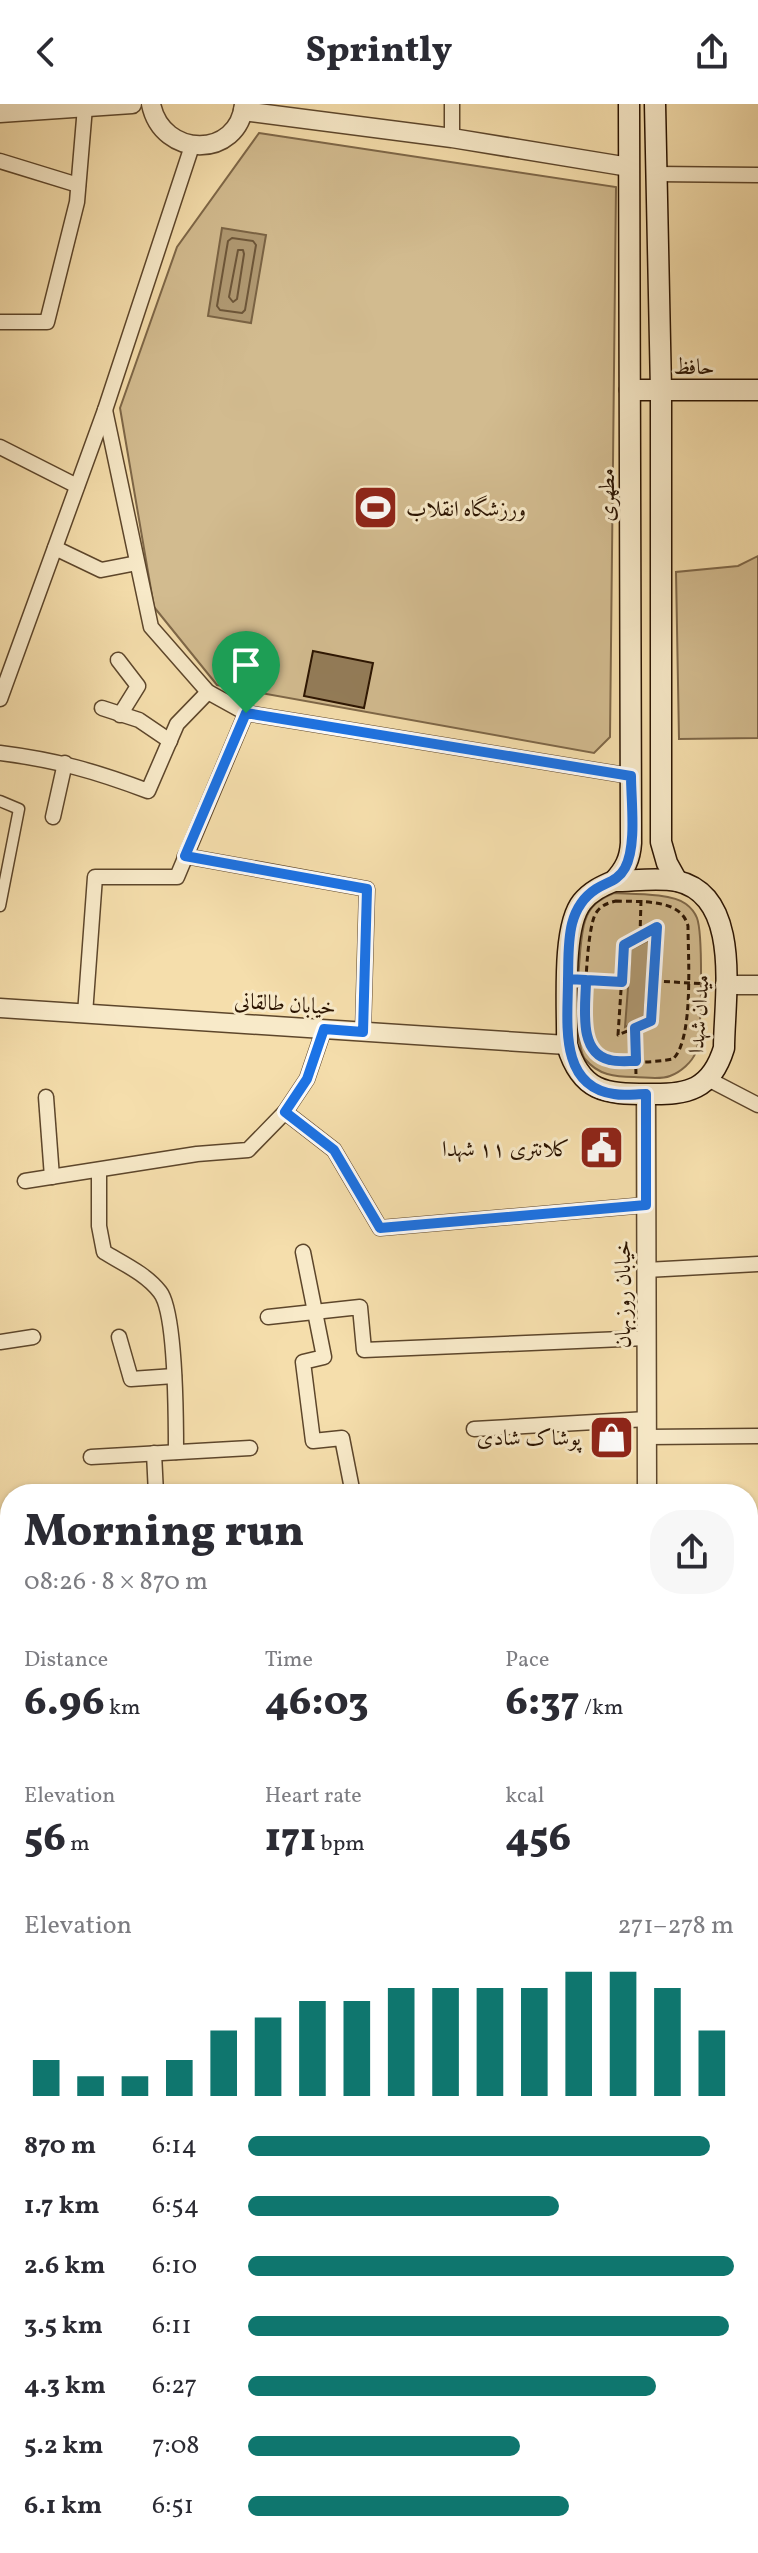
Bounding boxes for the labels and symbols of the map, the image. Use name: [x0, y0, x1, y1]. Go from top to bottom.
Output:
street label: حافظ: [673, 353, 715, 384]
street label: مطهری: [593, 468, 624, 522]
sports icon: ورزشگاه انقلاب: [351, 484, 399, 532]
place label: ورزشگاه انقلاب: [406, 495, 526, 526]
pin: [212, 631, 280, 713]
street label: میدان شهدا: [682, 974, 719, 1055]
street label: خیابان طالقانی: [233, 986, 337, 1025]
public building icon: کلانتری ۱۱ شهدا: [577, 1124, 625, 1172]
place label: کلانتری ۱۱ شهدا: [442, 1135, 570, 1166]
street label: خیابان روزبهان: [609, 1240, 640, 1348]
shop icon: پوشاک شادی: [588, 1413, 636, 1461]
place label: پوشاک شادی: [477, 1424, 583, 1455]

